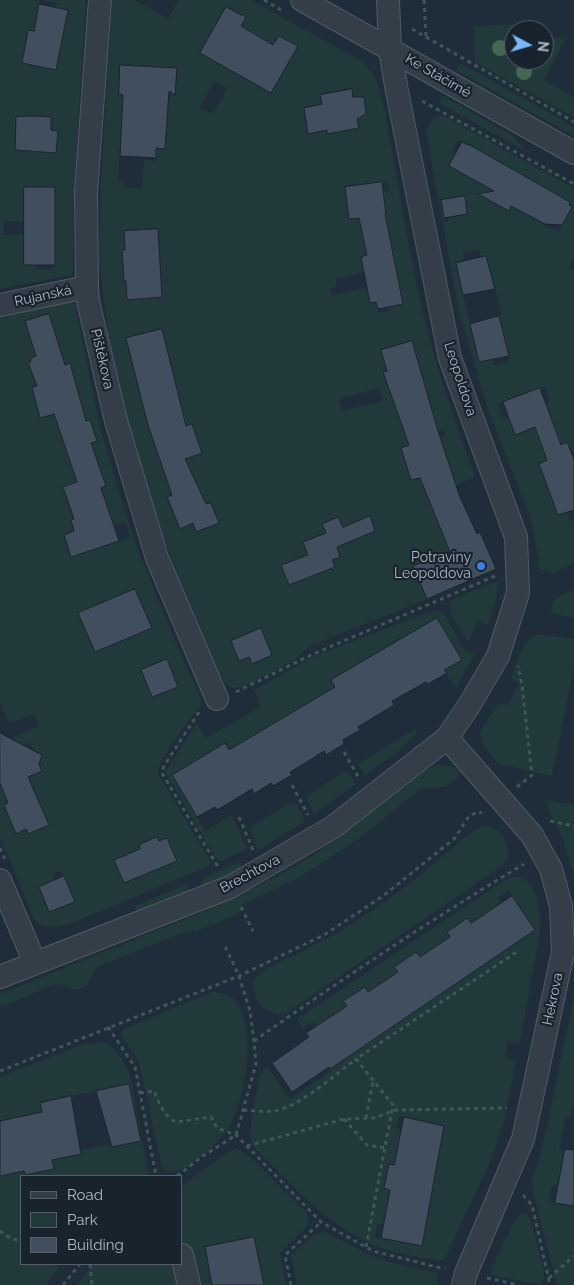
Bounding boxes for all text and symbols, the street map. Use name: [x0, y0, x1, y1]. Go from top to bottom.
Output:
north arrow: [504, 20, 554, 70]
text: N: [534, 40, 551, 53]
street label: Ke Stáčírně: [402, 50, 474, 102]
street label: Rujanská: [13, 282, 73, 310]
street label: Pištěkova: [87, 327, 117, 391]
street label: Leopoldova: [440, 340, 480, 418]
place label: Potraviny Leopoldova: [394, 550, 471, 582]
marker: Potraviny Leopoldova: [475, 560, 487, 572]
street label: Brechtova: [217, 851, 283, 897]
street label: Hekrova: [539, 971, 567, 1027]
legend: [20, 1175, 182, 1265]
text: Road: [67, 1186, 103, 1204]
text: Park: [67, 1211, 98, 1229]
text: Building: [67, 1236, 124, 1254]

